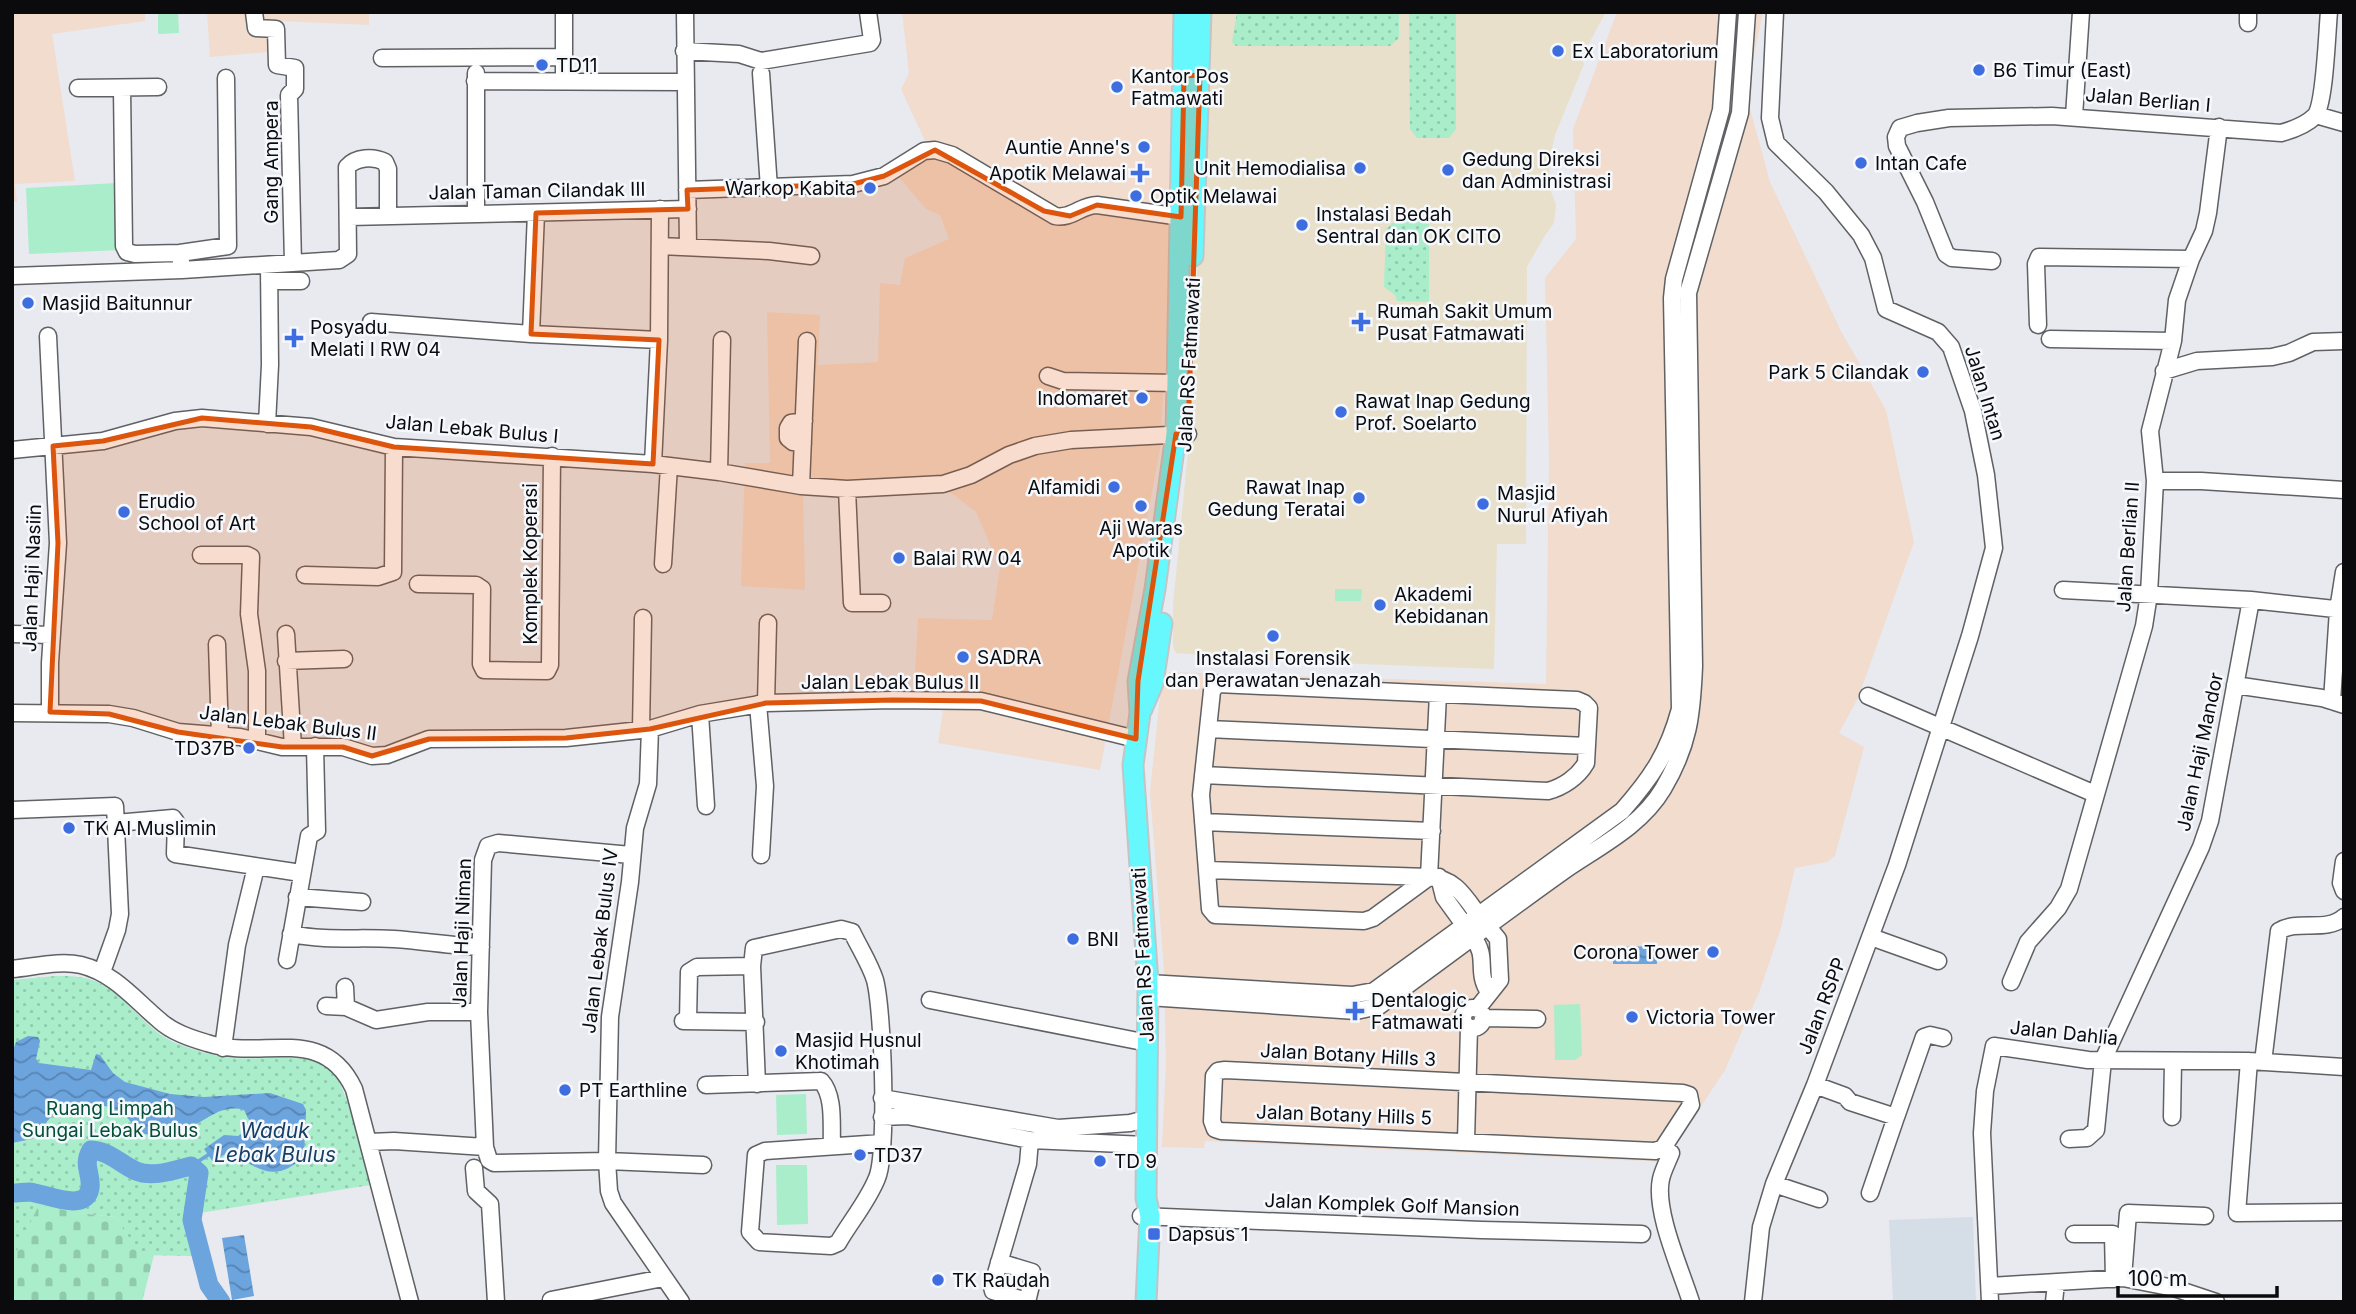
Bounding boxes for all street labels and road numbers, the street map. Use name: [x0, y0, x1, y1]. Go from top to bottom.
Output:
street label: Jalan Berlian I: [2084, 83, 2212, 117]
street label: Gang Ampera: [260, 100, 283, 224]
street label: Jalan Taman Cilandak III: [428, 178, 646, 204]
street label: Jalan RS Fatmawati: [1173, 277, 1205, 453]
street label: Jalan Intan: [1960, 343, 2010, 443]
street label: Jalan Lebak Bulus I: [385, 410, 559, 448]
street label: Jalan Berlian II: [2112, 481, 2144, 613]
street label: Komplek Koperasi: [519, 483, 542, 645]
street label: Jalan Haji Nasiin: [18, 504, 46, 652]
street label: Jalan Haji Mandor: [2172, 670, 2228, 834]
street label: Jalan Lebak Bulus II: [801, 671, 979, 694]
street label: Jalan Lebak Bulus II: [198, 701, 378, 745]
street label: Jalan Lebak Bulus IV: [577, 847, 623, 1035]
street label: Jalan Haji Niman: [448, 858, 476, 1008]
street label: Jalan RS Fatmawati: [1127, 867, 1159, 1043]
street label: Jalan RSPP: [1793, 954, 1851, 1058]
street label: Jalan Dahlia: [2009, 1016, 2119, 1050]
street label: Jalan Botany Hills 3: [1259, 1039, 1437, 1071]
street label: Jalan Botany Hills 5: [1256, 1100, 1432, 1130]
street label: Jalan Komplek Golf Mansion: [1264, 1189, 1520, 1221]

